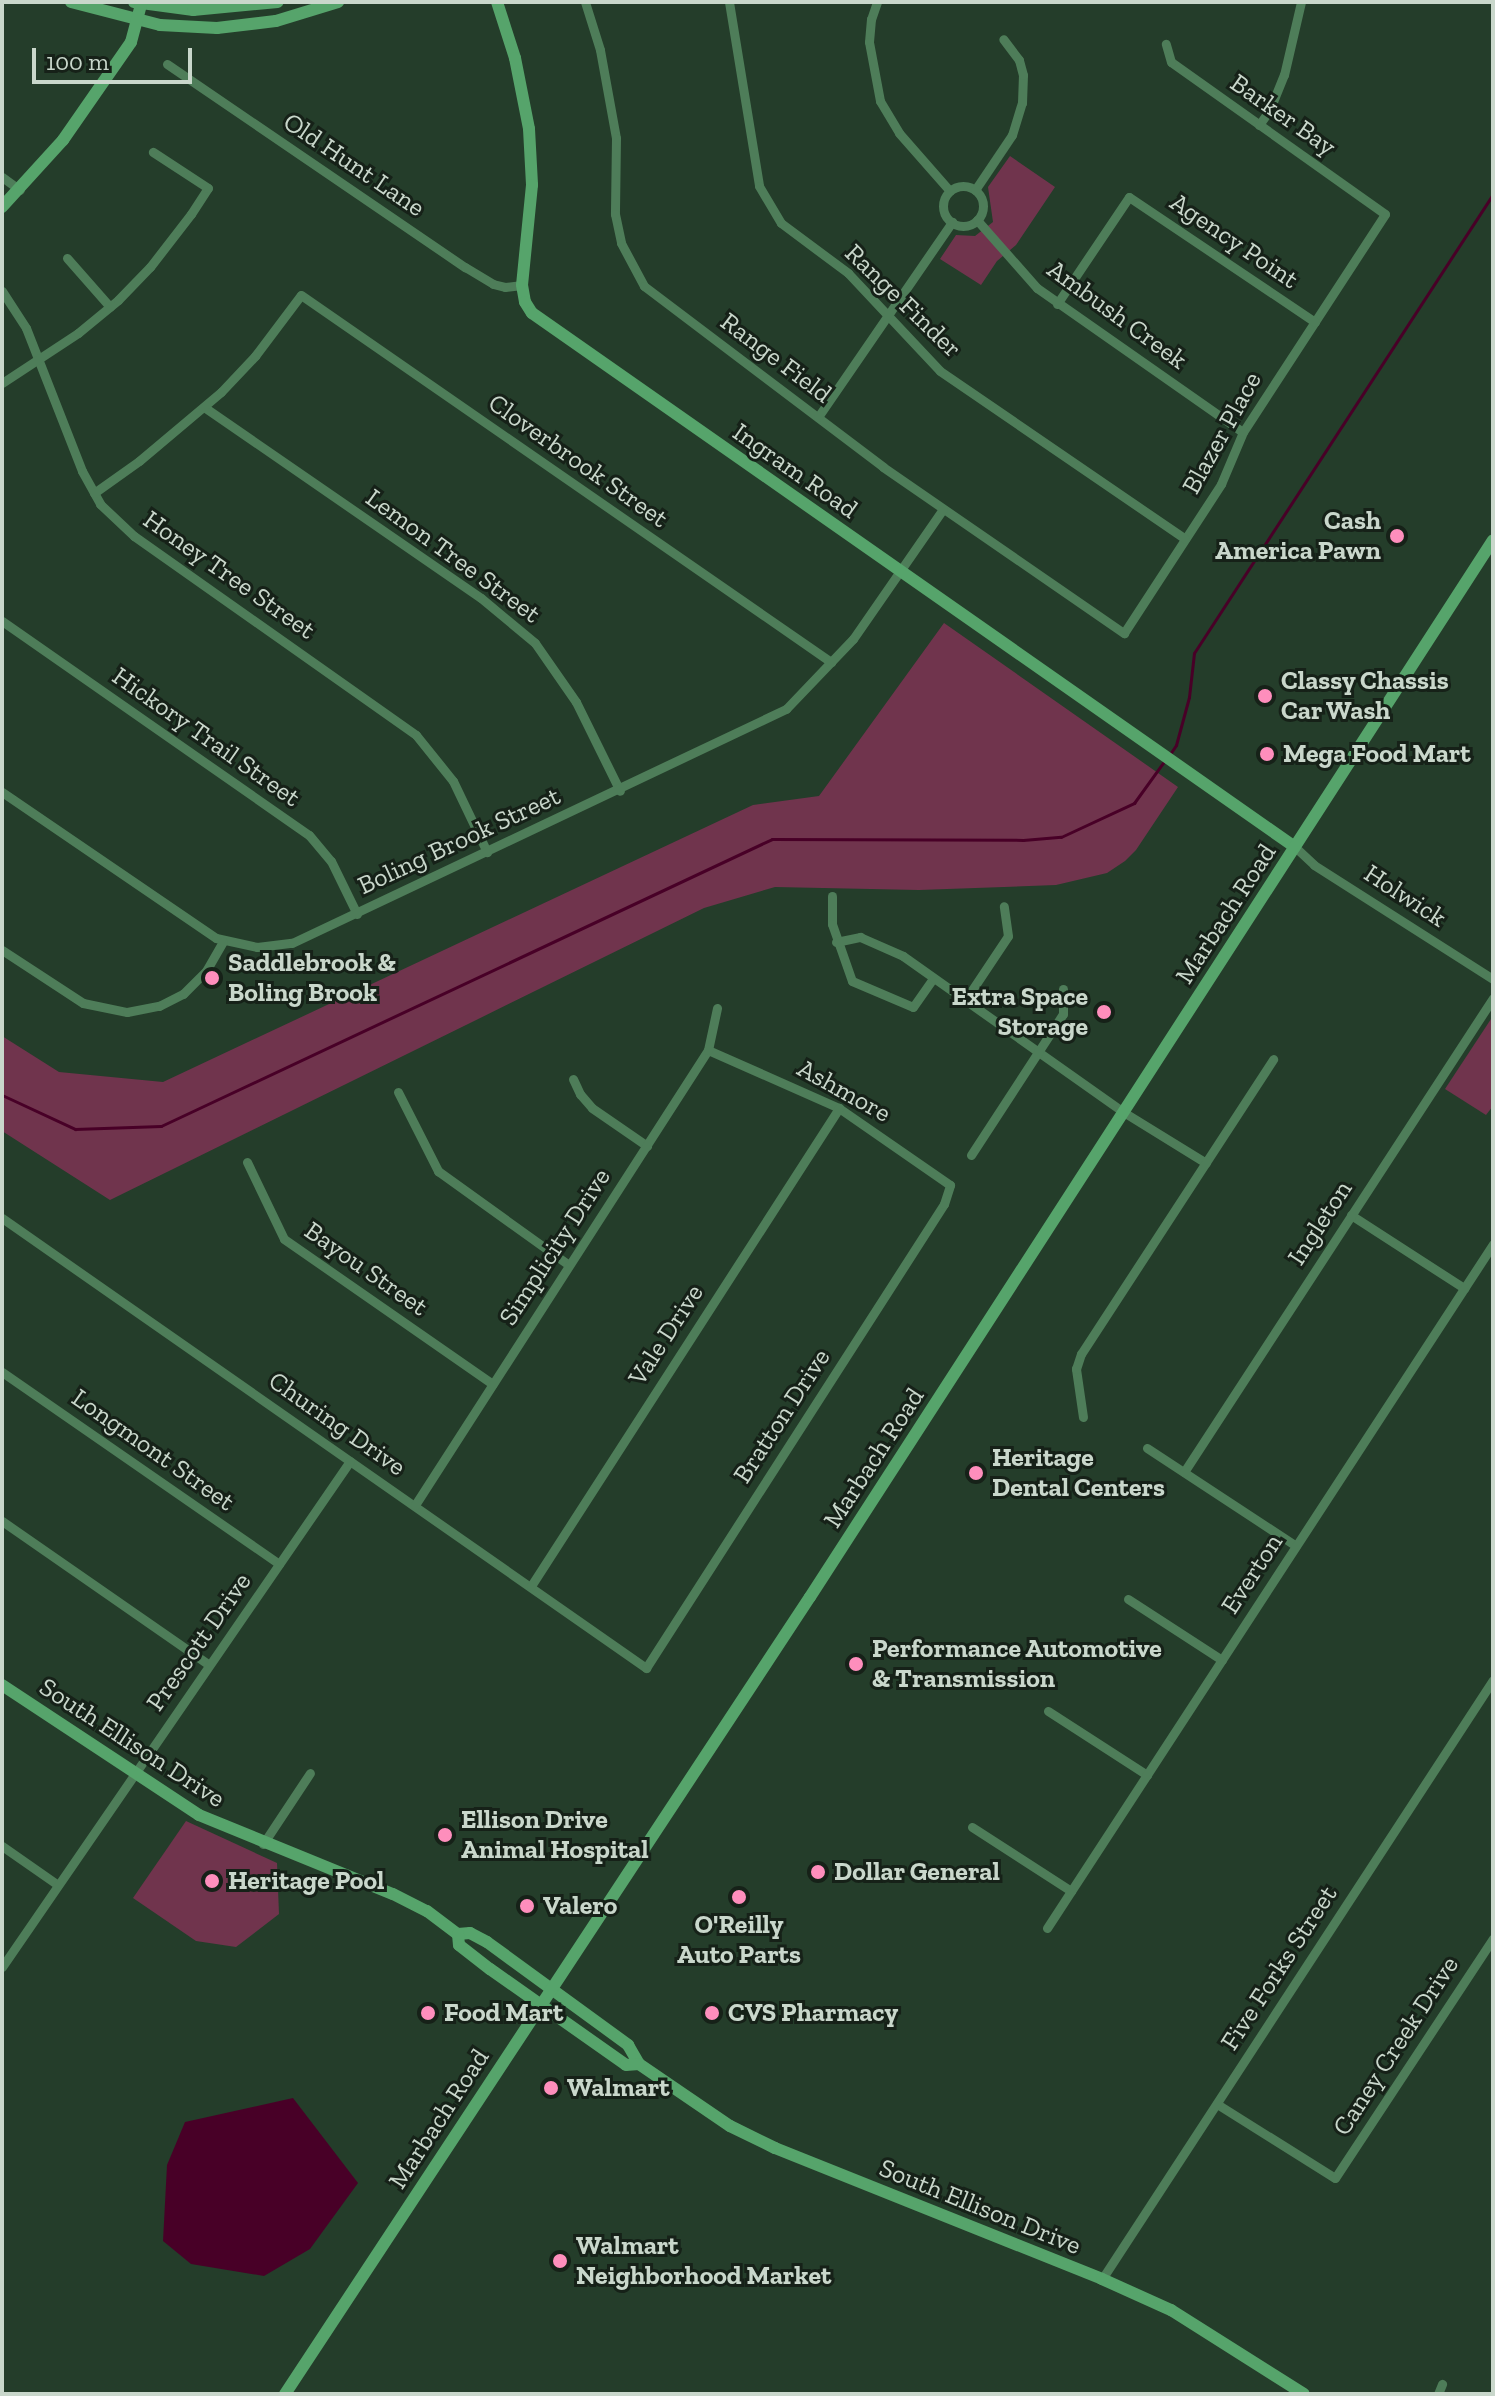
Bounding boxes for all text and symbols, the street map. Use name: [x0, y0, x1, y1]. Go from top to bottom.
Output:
scale bar: [36, 32, 196, 82]
text: 100 m: [46, 47, 109, 76]
street label: Barker Bay: [1224, 67, 1342, 163]
street label: Old Hunt Lane: [277, 106, 431, 224]
street label: Agency Point: [1164, 187, 1304, 295]
street label: Range Finder: [838, 238, 968, 364]
street label: Ambush Creek: [1041, 254, 1193, 376]
street label: Range Field: [714, 306, 838, 410]
street label: Blazer Place: [1176, 367, 1268, 499]
street label: Cloverbrook Street: [482, 387, 674, 535]
street label: Ingram Road: [727, 417, 863, 525]
street label: Lemon Tree Street: [360, 482, 546, 630]
street label: Honey Tree Street: [137, 504, 321, 646]
place label: Cash America Pawn: [1215, 505, 1381, 566]
marker: Cash America Pawn: [1388, 527, 1406, 545]
street label: Hickory Trail Street: [106, 660, 306, 814]
place label: Classy Chassis Car Wash: [1281, 665, 1449, 726]
marker: Classy Chassis Car Wash: [1256, 687, 1274, 705]
place label: Mega Food Mart: [1283, 738, 1471, 770]
marker: Mega Food Mart: [1258, 745, 1276, 763]
street label: Boling Brook Street: [353, 780, 565, 902]
street label: Marbach Road: [1169, 838, 1283, 990]
street label: Holwick: [1358, 858, 1452, 934]
place label: Saddlebrook & Boling Brook: [228, 947, 396, 1008]
marker: Saddlebrook & Boling Brook: [203, 969, 221, 987]
place label: Extra Space Storage: [952, 981, 1088, 1042]
marker: Extra Space Storage: [1095, 1003, 1113, 1021]
street label: Ashmore: [792, 1053, 896, 1129]
street label: Simplicity Drive: [493, 1162, 617, 1332]
street label: Ingleton: [1281, 1175, 1359, 1271]
street label: Bayou Street: [298, 1215, 434, 1323]
street label: Vale Drive: [622, 1279, 710, 1391]
street label: Bratton Drive: [727, 1343, 837, 1489]
street label: Churing Drive: [262, 1365, 412, 1483]
street label: Longmont Street: [66, 1382, 240, 1518]
street label: Marbach Road: [817, 1382, 931, 1534]
place label: Heritage Dental Centers: [992, 1442, 1165, 1504]
marker: Heritage Dental Centers: [967, 1464, 985, 1482]
street label: Everton: [1215, 1528, 1289, 1620]
street label: Prescott Drive: [140, 1567, 258, 1717]
place label: Performance Automotive & Transmission: [872, 1633, 1163, 1694]
marker: Performance Automotive & Transmission: [847, 1655, 865, 1673]
street label: South Ellison Drive: [33, 1671, 231, 1815]
place label: Ellison Drive Animal Hospital: [461, 1804, 649, 1866]
marker: Ellison Drive Animal Hospital: [436, 1826, 454, 1844]
place label: Dollar General: [834, 1856, 1000, 1888]
marker: Dollar General: [809, 1863, 827, 1881]
place label: Heritage Pool: [228, 1865, 384, 1897]
marker: Heritage Pool: [203, 1872, 221, 1890]
street label: Five Forks Street: [1214, 1880, 1344, 2056]
marker: O'Reilly Auto Parts: [730, 1888, 748, 1906]
place label: Valero: [543, 1890, 617, 1922]
marker: Valero: [518, 1897, 536, 1915]
place label: O'Reilly Auto Parts: [677, 1909, 801, 1970]
street label: Caney Creek Drive: [1326, 1950, 1466, 2142]
place label: Food Mart: [444, 1997, 563, 2029]
place label: CVS Pharmacy: [728, 1997, 898, 2029]
marker: Food Mart: [419, 2004, 437, 2022]
marker: CVS Pharmacy: [703, 2004, 721, 2022]
street label: Marbach Road: [382, 2043, 496, 2195]
place label: Walmart: [567, 2072, 670, 2104]
marker: Walmart: [542, 2079, 560, 2097]
street label: South Ellison Drive: [874, 2152, 1086, 2262]
place label: Walmart Neighborhood Market: [576, 2230, 831, 2292]
marker: Walmart Neighborhood Market: [551, 2252, 569, 2270]

